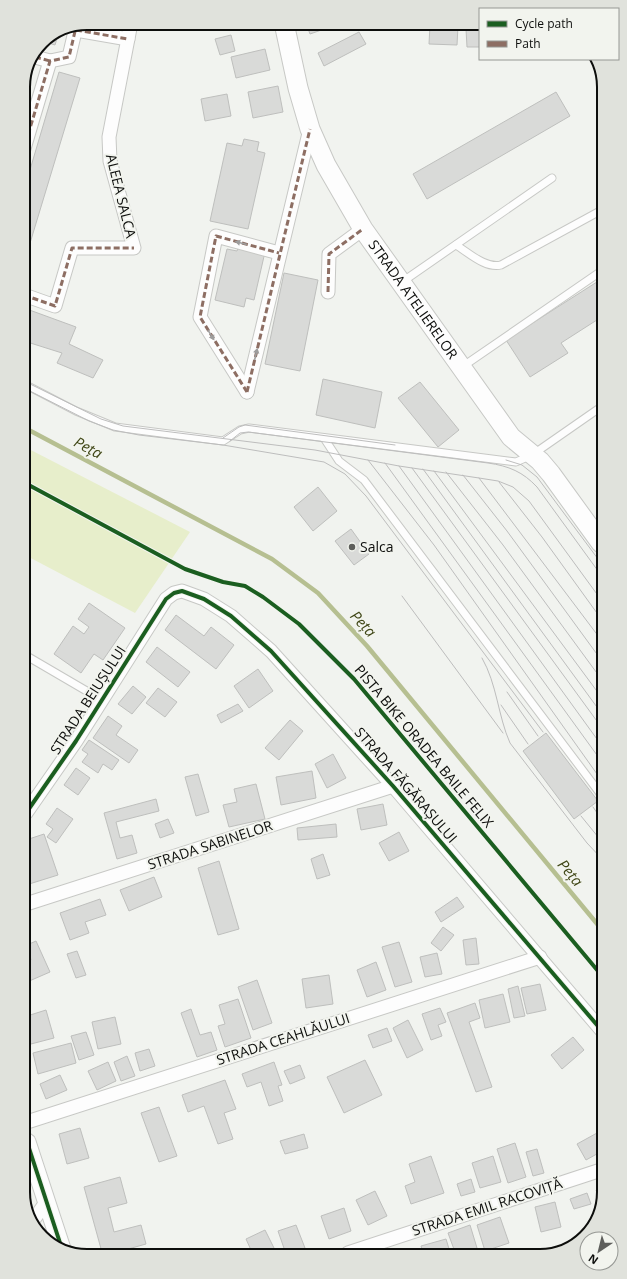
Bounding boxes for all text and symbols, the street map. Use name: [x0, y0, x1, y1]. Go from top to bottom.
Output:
legend: [479, 8, 619, 60]
text: Cycle path: [515, 15, 573, 32]
text: Path: [515, 35, 541, 52]
street label: ALEEA SALCA: [102, 152, 141, 240]
street label: STRADA ATELIERELOR: [365, 236, 463, 363]
one-way arrow: [235, 240, 247, 246]
one-way arrow: [208, 329, 215, 341]
one-way arrow: [253, 347, 259, 360]
water label: Peța: [71, 431, 107, 463]
place label: Salca: [360, 537, 393, 556]
marker: Salca: [347, 542, 357, 552]
water label: Peța: [346, 606, 381, 641]
street label: STRADA BEIUȘULUI: [45, 642, 130, 758]
street label: PISTA BIKE ORADEA BAILE FELIX: [351, 660, 499, 832]
street label: STRADA FĂGĂRAȘULUI: [351, 723, 462, 847]
street label: STRADA SABINELOR: [145, 815, 275, 874]
water label: Peța: [554, 855, 588, 890]
street label: STRADA CEAHLĂULUI: [214, 1008, 352, 1069]
street label: STRADA EMIL RACOVIȚĂ: [409, 1173, 564, 1240]
north arrow: [579, 1231, 619, 1271]
text: N: [585, 1251, 601, 1268]

